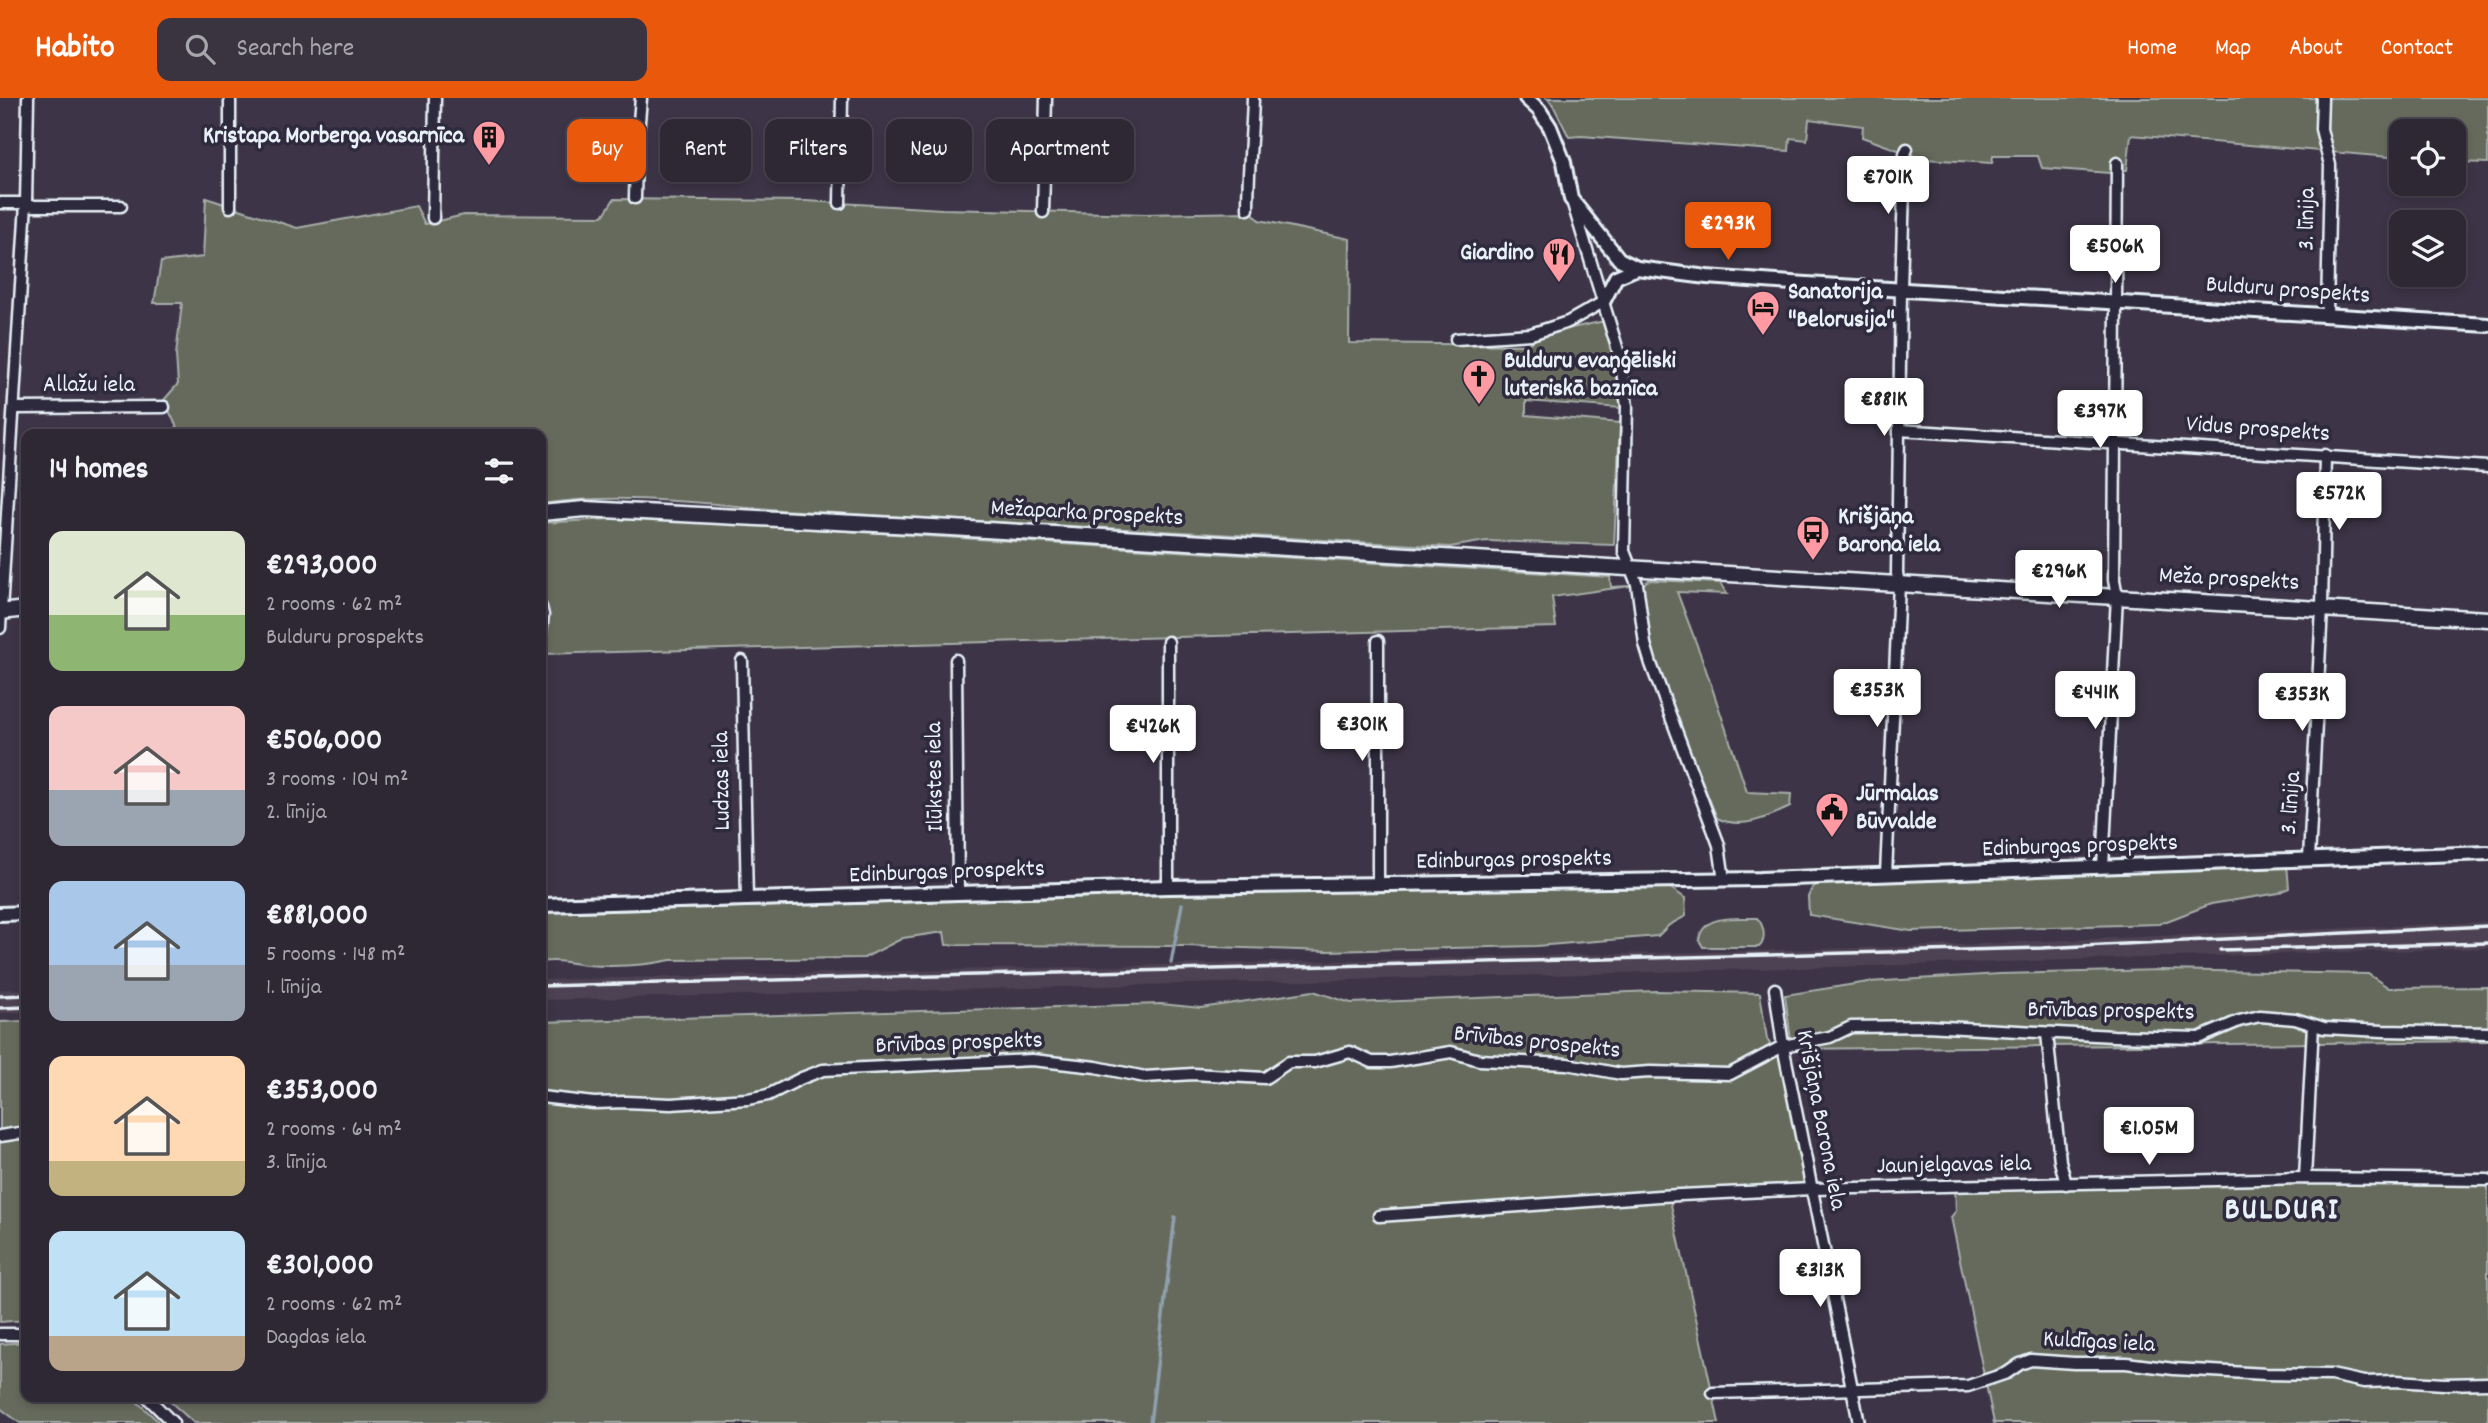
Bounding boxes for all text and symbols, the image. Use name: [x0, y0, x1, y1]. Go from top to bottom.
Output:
search box: [157, 18, 647, 81]
text: Habito: [35, 26, 115, 73]
icon: search: [181, 30, 219, 68]
text: Search here: [237, 31, 354, 68]
text: Home: [2127, 32, 2177, 66]
text: Map: [2215, 32, 2251, 66]
text: About: [2289, 32, 2343, 66]
text: Contact: [2381, 32, 2453, 66]
building icon: Kristapa Morberga vasarnīca: [470, 118, 508, 167]
chip: Buy: [567, 119, 646, 182]
chip: Rent: [660, 119, 751, 182]
chip: Filters: [765, 119, 872, 182]
chip: New: [886, 119, 972, 182]
chip: Apartment: [986, 119, 1134, 182]
map controls: [2389, 119, 2466, 287]
button: locate: [2389, 119, 2466, 196]
place label: Kristapa Morberga vasarnīca: [203, 120, 465, 154]
pin: €701K: [1839, 156, 1937, 216]
text: €701K: [1863, 162, 1913, 195]
street label: 3. līnija: [2290, 186, 2326, 251]
pin: €293K: [1679, 202, 1777, 262]
text: €293K: [1701, 208, 1755, 241]
button: layers: [2389, 210, 2466, 287]
pin: €506K: [2066, 226, 2164, 285]
text: €506K: [2086, 231, 2144, 264]
restaurant icon: Giardino: [1540, 235, 1578, 284]
place label: Giardino: [1460, 237, 1534, 271]
street label: Bulduru prospekts: [2205, 268, 2371, 314]
place label: Sanatorija "Belorusija": [1788, 276, 1895, 338]
hotel icon: Sanatorija "Belorusija": [1744, 288, 1782, 337]
place label: Bulduru evaņģēliski luteriskā baznīca: [1504, 345, 1677, 407]
church icon: Bulduru evaņģēliski luteriskā baznīca: [1460, 357, 1498, 406]
street label: Allažu iela: [43, 369, 136, 403]
pin: €881K: [1835, 378, 1933, 438]
text: €881K: [1861, 384, 1907, 417]
pin: €397K: [2051, 390, 2149, 450]
text: €397K: [2073, 396, 2127, 429]
street label: Vidus prospekts: [2185, 408, 2331, 452]
text: 14 homes: [49, 450, 148, 493]
icon: filters: [480, 452, 518, 490]
pin: €572K: [2290, 472, 2388, 532]
text: €572K: [2313, 478, 2365, 511]
street label: Mežaparka prospekts: [990, 492, 1184, 536]
place label: Krišjāņa Barona iela: [1838, 501, 1941, 563]
bus stop icon: Krišjāņa Barona iela: [1794, 513, 1832, 562]
text: €293,000: [266, 546, 378, 589]
pin: €296K: [2010, 550, 2108, 610]
text: €296K: [2031, 556, 2087, 589]
icon: home: [105, 559, 189, 643]
street label: Meža prospekts: [2158, 559, 2300, 601]
text: 2 rooms · 62 m²: [266, 589, 402, 622]
text: Bulduru prospekts: [266, 622, 424, 655]
pin: €353K: [1828, 670, 1926, 729]
pin: €441K: [2046, 672, 2144, 731]
pin: €353K: [2253, 674, 2351, 733]
text: €353K: [1850, 675, 1904, 708]
text: €441K: [2071, 677, 2119, 710]
text: €353K: [2275, 679, 2329, 712]
pin: €301K: [1313, 704, 1411, 763]
pin: €426K: [1104, 706, 1202, 765]
text: €301K: [1336, 709, 1388, 742]
text: €426K: [1126, 711, 1180, 744]
text: €506,000: [266, 721, 382, 764]
street label: Ilūkstes iela: [918, 721, 954, 832]
street label: Ludzas iela: [705, 730, 741, 831]
icon: home: [105, 734, 189, 818]
text: 3 rooms · 104 m²: [266, 764, 408, 797]
street label: 3. līnija: [2273, 770, 2311, 836]
place label: Jūrmalas Būvvalde: [1856, 778, 1939, 840]
public building icon: Jūrmalas Būvvalde: [1813, 790, 1851, 839]
text: 2. līnija: [266, 797, 327, 830]
street label: Edinburgas prospekts: [1982, 827, 2178, 867]
street label: Edinburgas prospekts: [1416, 842, 1612, 880]
street label: Edinburgas prospekts: [849, 853, 1045, 893]
text: €881,000: [266, 896, 368, 939]
icon: home: [105, 909, 189, 993]
text: 5 rooms · 148 m²: [266, 939, 405, 972]
text: 1. līnija: [266, 972, 321, 1005]
street label: Brīvības prospekts: [2027, 994, 2195, 1030]
street label: Brīvības prospekts: [1452, 1017, 1622, 1069]
street label: Brīvības prospekts: [875, 1024, 1043, 1064]
street label: Krišjāņa Barona iela: [1786, 1027, 1854, 1214]
text: €353,000: [266, 1071, 378, 1114]
icon: home: [105, 1084, 189, 1168]
pin: €1.05M: [2092, 1108, 2206, 1167]
text: €1.05M: [2120, 1113, 2178, 1146]
text: 2 rooms · 64 m²: [266, 1114, 402, 1147]
text: 3. līnija: [266, 1147, 327, 1180]
street label: Jaunjelgavas iela: [1876, 1148, 2032, 1184]
district label: BULDURI: [2224, 1189, 2340, 1235]
text: €301,000: [266, 1246, 374, 1289]
pin: €313K: [1771, 1250, 1869, 1309]
text: €313K: [1796, 1255, 1844, 1288]
icon: home: [105, 1259, 189, 1343]
text: 2 rooms · 62 m²: [266, 1289, 402, 1322]
text: Dagdas iela: [266, 1322, 366, 1355]
street label: Kuldīgas iela: [2042, 1323, 2157, 1363]

